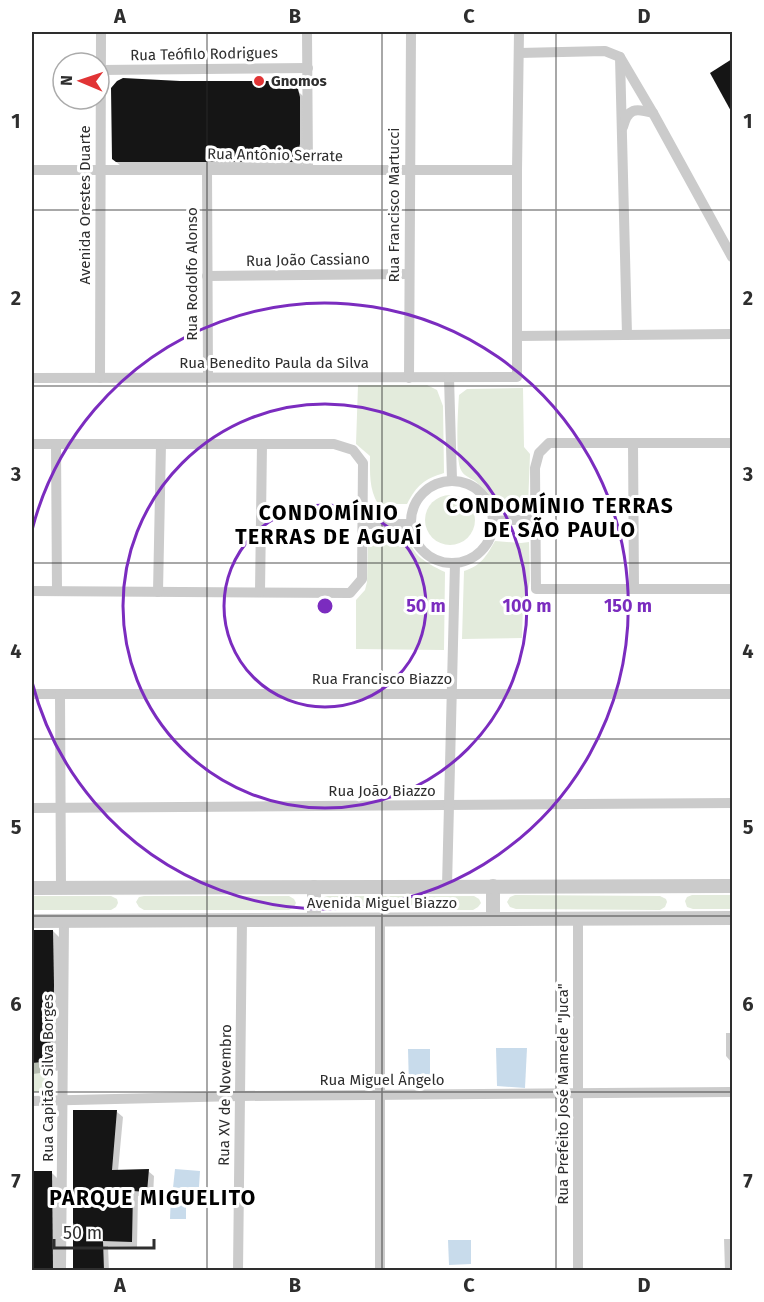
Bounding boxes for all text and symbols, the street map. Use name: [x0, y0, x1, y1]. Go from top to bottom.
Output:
text: A: [113, 4, 127, 28]
text: B: [289, 4, 301, 28]
text: C: [463, 4, 475, 28]
text: D: [637, 4, 651, 28]
street label: Rua Teófilo Rodrigues: [130, 44, 278, 64]
north arrow: [51, 51, 111, 111]
place label: Gnomos: [271, 72, 327, 90]
marker: Gnomos: [252, 74, 266, 88]
text: N: [57, 75, 76, 86]
text: 1: [11, 109, 21, 133]
text: 1: [743, 109, 753, 133]
street label: Avenida Orestes Duarte: [76, 125, 94, 285]
street label: Rua Francisco Martucci: [385, 127, 403, 283]
street label: Rua Antônio Serrate: [207, 145, 343, 165]
street label: Rua Rodolfo Alonso: [183, 207, 201, 341]
street label: Rua João Cassiano: [246, 250, 370, 270]
text: 2: [11, 286, 21, 310]
text: 2: [743, 286, 753, 310]
street label: Rua Benedito Paula da Silva: [179, 354, 369, 372]
text: 3: [10, 462, 21, 486]
text: 3: [742, 462, 753, 486]
district label: CONDOMÍNIO TERRAS DE SÃO PAULO: [446, 492, 674, 543]
district label: CONDOMÍNIO TERRAS DE AGUAÍ: [235, 499, 423, 550]
text: 50 m: [406, 595, 446, 617]
text: 100 m: [503, 595, 551, 617]
text: 150 m: [604, 595, 652, 617]
centre of rings: [315, 596, 335, 616]
text: 4: [10, 639, 22, 663]
text: 4: [742, 639, 754, 663]
street label: Rua Francisco Biazzo: [312, 670, 452, 688]
street label: Rua João Biazzo: [328, 782, 436, 800]
text: 5: [11, 815, 22, 839]
text: 5: [743, 815, 754, 839]
street label: Avenida Miguel Biazzo: [307, 894, 457, 912]
street label: Rua Prefeito José Mamede "Juca": [554, 983, 572, 1205]
text: 6: [10, 992, 22, 1016]
text: 6: [742, 992, 754, 1016]
street label: Rua Capitão Silva Borges: [39, 994, 57, 1162]
street label: Rua XV de Novembro: [215, 1024, 235, 1166]
street label: Rua Miguel Ângelo: [320, 1071, 444, 1089]
text: 7: [11, 1169, 21, 1193]
text: 7: [743, 1169, 753, 1193]
district label: PARQUE MIGUELITO: [49, 1185, 257, 1211]
scale bar: [54, 1212, 154, 1250]
text: 50 m: [63, 1222, 102, 1244]
text: A: [113, 1273, 127, 1297]
text: B: [289, 1273, 301, 1297]
text: C: [463, 1273, 475, 1297]
text: D: [637, 1273, 651, 1297]

